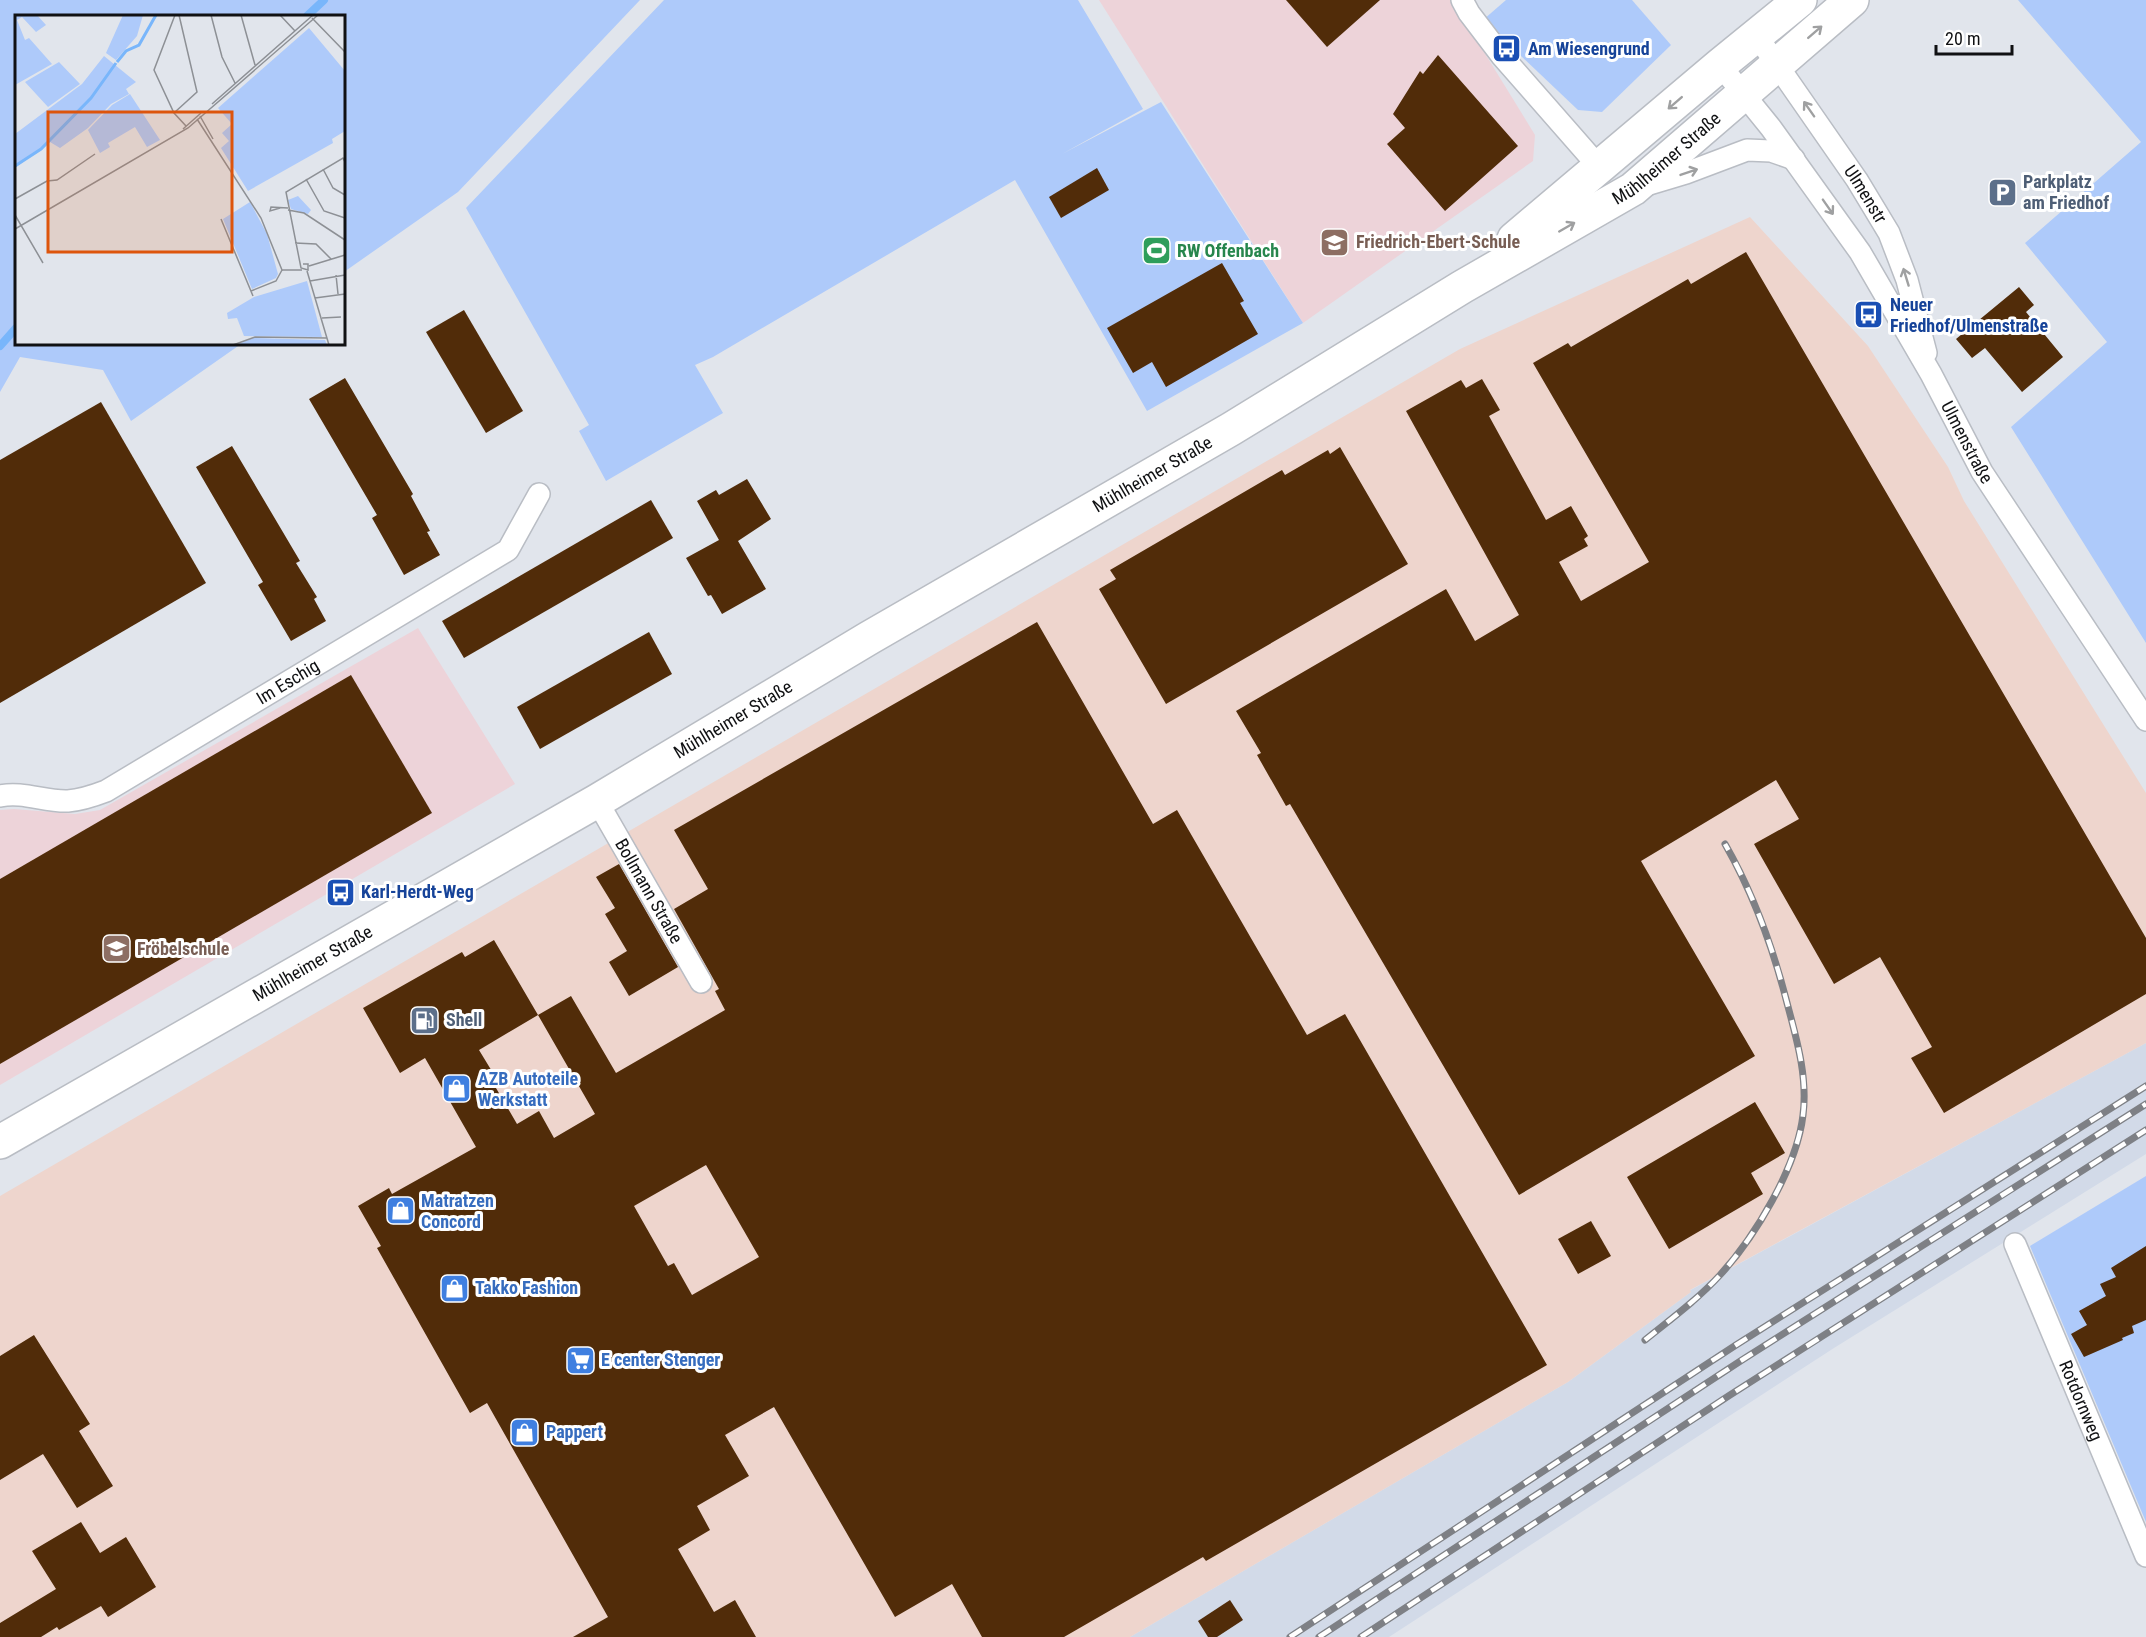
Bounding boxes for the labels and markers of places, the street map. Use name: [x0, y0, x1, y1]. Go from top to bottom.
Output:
bus stop icon: Am Wiesengrund: [1491, 33, 1523, 65]
place label: Am Wiesengrund: [1528, 38, 1650, 59]
place label: Parkplatz am Friedhof: [2023, 171, 2109, 213]
parking icon: Parkplatz am Friedhof: [1986, 176, 2018, 208]
school or university icon: Friedrich-Ebert-Schule: [1319, 226, 1351, 258]
place label: Friedrich-Ebert-Schule: [1356, 231, 1521, 252]
sports icon: RW Offenbach: [1140, 235, 1172, 267]
place label: RW Offenbach: [1177, 240, 1279, 261]
place label: Neuer Friedhof/Ulmenstraße: [1890, 294, 2049, 336]
bus stop icon: Neuer Friedhof/Ulmenstraße: [1853, 299, 1885, 331]
bus stop icon: Karl-Herdt-Weg: [324, 876, 356, 908]
place label: Karl-Herdt-Weg: [361, 881, 474, 902]
school or university icon: Fröbelschule: [100, 933, 132, 965]
place label: Fröbelschule: [137, 938, 230, 959]
fuel station icon: Shell: [409, 1004, 441, 1036]
place label: Shell: [446, 1009, 482, 1030]
place label: AZB Autoteile Werkstatt: [478, 1068, 578, 1110]
shop icon: AZB Autoteile Werkstatt: [441, 1073, 473, 1105]
place label: Matratzen Concord: [421, 1190, 494, 1232]
shop icon: Matratzen Concord: [384, 1195, 416, 1227]
shop icon: Takko Fashion: [438, 1272, 470, 1304]
place label: Takko Fashion: [475, 1277, 578, 1298]
supermarket icon: E center Stenger: [564, 1344, 596, 1376]
place label: E center Stenger: [601, 1349, 720, 1370]
shop icon: Pappert: [509, 1416, 541, 1448]
place label: Pappert: [546, 1421, 603, 1442]

